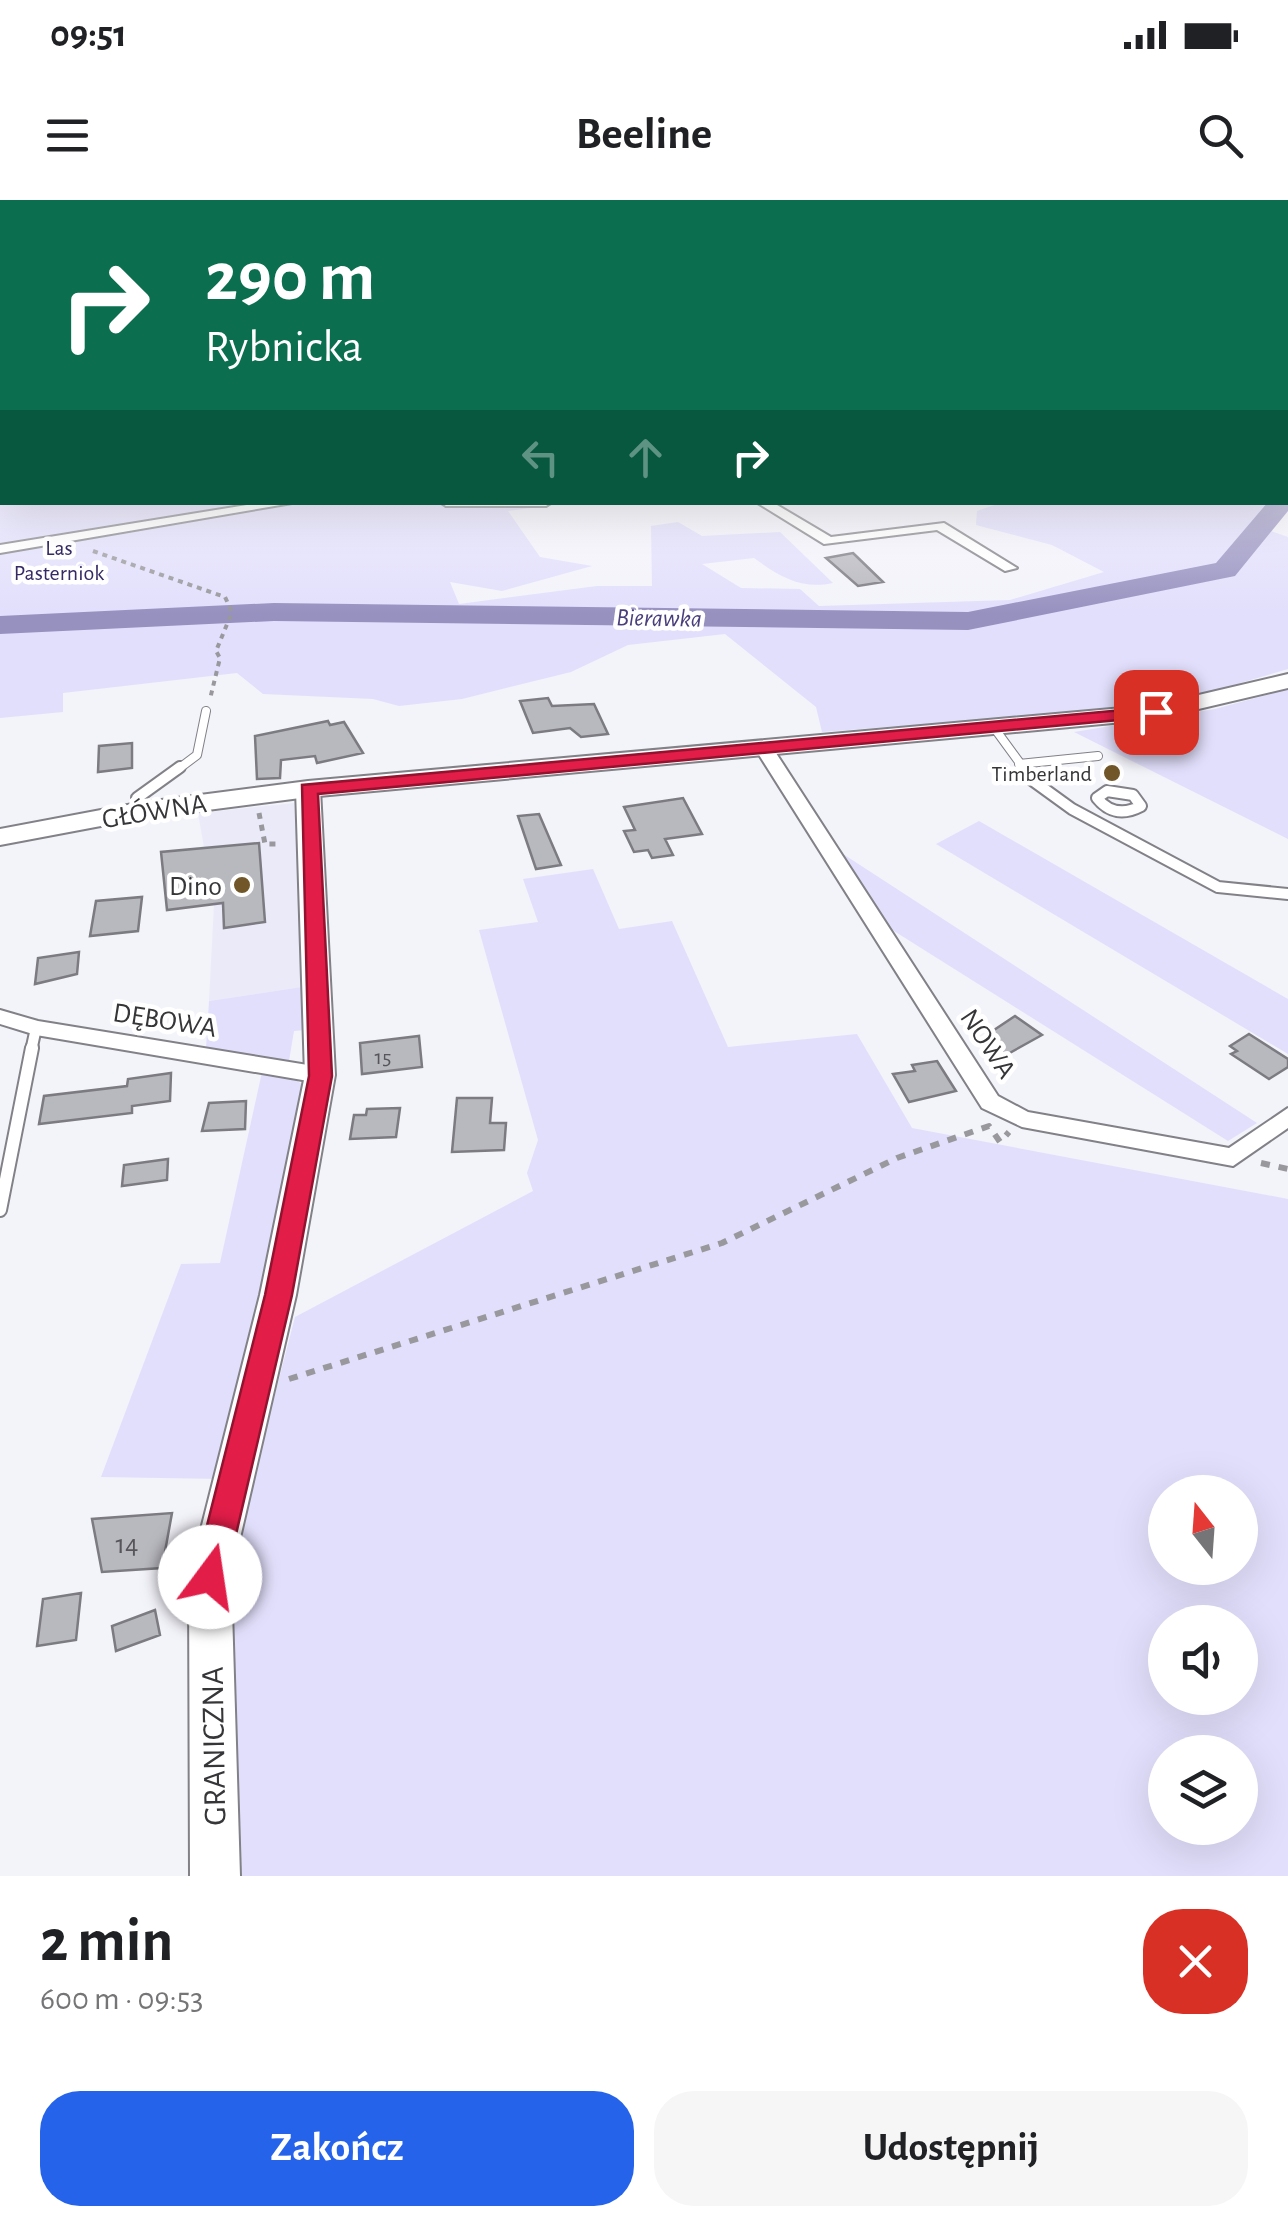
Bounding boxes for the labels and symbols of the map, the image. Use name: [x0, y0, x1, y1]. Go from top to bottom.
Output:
park label: Las Pasterniok: [14, 537, 104, 584]
water label: Bierawka: [616, 605, 702, 632]
pin: [1114, 670, 1199, 755]
marker: Timberland: [1101, 762, 1123, 784]
place label: Timberland: [992, 763, 1092, 785]
street label: GŁÓWNA: [100, 787, 209, 834]
place label: Dino: [169, 873, 222, 901]
marker: Dino: [231, 874, 253, 896]
street label: DĘBOWA: [111, 999, 218, 1043]
street label: NOWA: [954, 1005, 1020, 1084]
house number: 15: [375, 1046, 391, 1068]
north arrow: [1148, 1475, 1258, 1585]
position arrow: [158, 1525, 262, 1629]
house number: 14: [115, 1531, 139, 1559]
street label: GRANICZNA: [197, 1666, 231, 1826]

